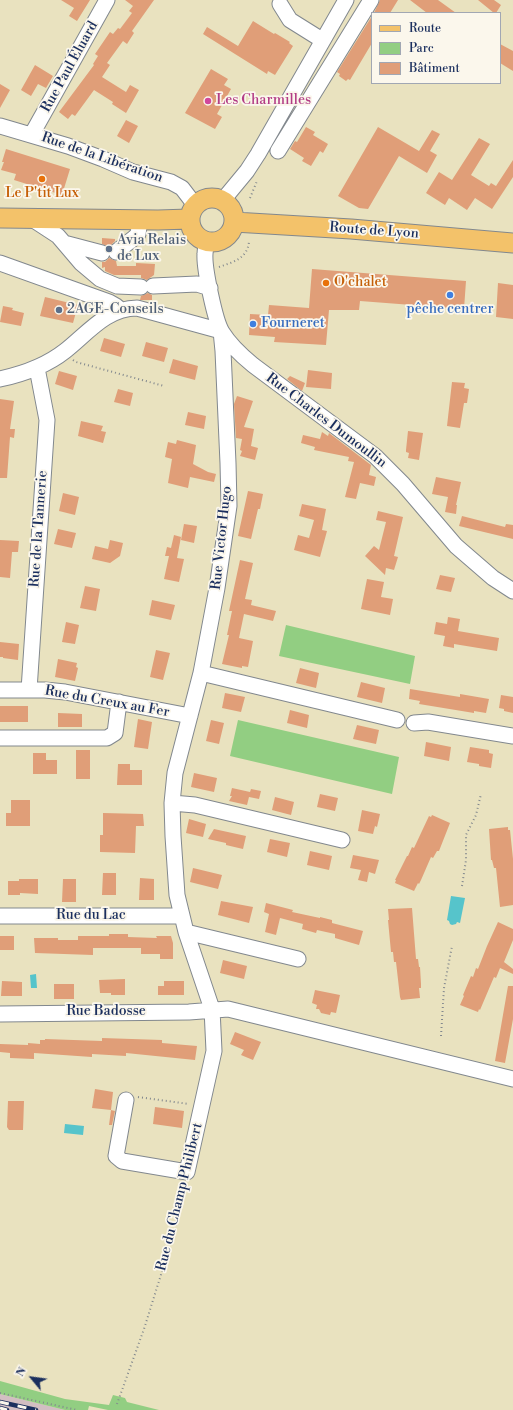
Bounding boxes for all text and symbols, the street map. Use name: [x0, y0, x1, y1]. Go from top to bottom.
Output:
legend: [371, 12, 501, 84]
street label: Rue Paul Éluard: [38, 19, 102, 115]
text: Route: [409, 21, 441, 36]
text: Parc: [409, 41, 434, 56]
text: Bâtiment: [409, 61, 460, 76]
place label: Les Charmilles: [216, 93, 311, 109]
marker: Les Charmilles: [203, 96, 213, 106]
street label: Rue de la Libération: [39, 129, 165, 187]
marker: Le P'tit Lux: [37, 174, 47, 184]
place label: Le P'tit Lux: [5, 186, 79, 202]
street label: Route de Lyon: [329, 219, 419, 243]
place label: Avia Relais de Lux: [117, 233, 186, 266]
marker: Avia Relais de Lux: [104, 244, 114, 254]
place label: O'chalet: [334, 275, 387, 291]
marker: O'chalet: [321, 278, 331, 288]
marker: pêche centrer: [445, 290, 455, 300]
place label: 2AGE-Conseils: [67, 302, 164, 318]
place label: pêche centrer: [407, 302, 493, 318]
marker: 2AGE-Conseils: [54, 305, 64, 315]
place label: Fourneret: [261, 316, 325, 332]
marker: Fourneret: [248, 319, 258, 329]
street label: Rue Charles Dumoullin: [262, 370, 390, 472]
street label: Rue de la Tannerie: [27, 470, 51, 588]
street label: Rue Victor Hugo: [208, 485, 236, 591]
street label: Rue du Creux au Fer: [43, 683, 171, 721]
street label: Rue du Lac: [56, 908, 126, 924]
street label: Rue Badosse: [66, 1004, 146, 1020]
street label: Rue du Champ Philibert: [153, 1121, 207, 1273]
north arrow: [12, 1358, 52, 1398]
text: N: [13, 1365, 30, 1379]

